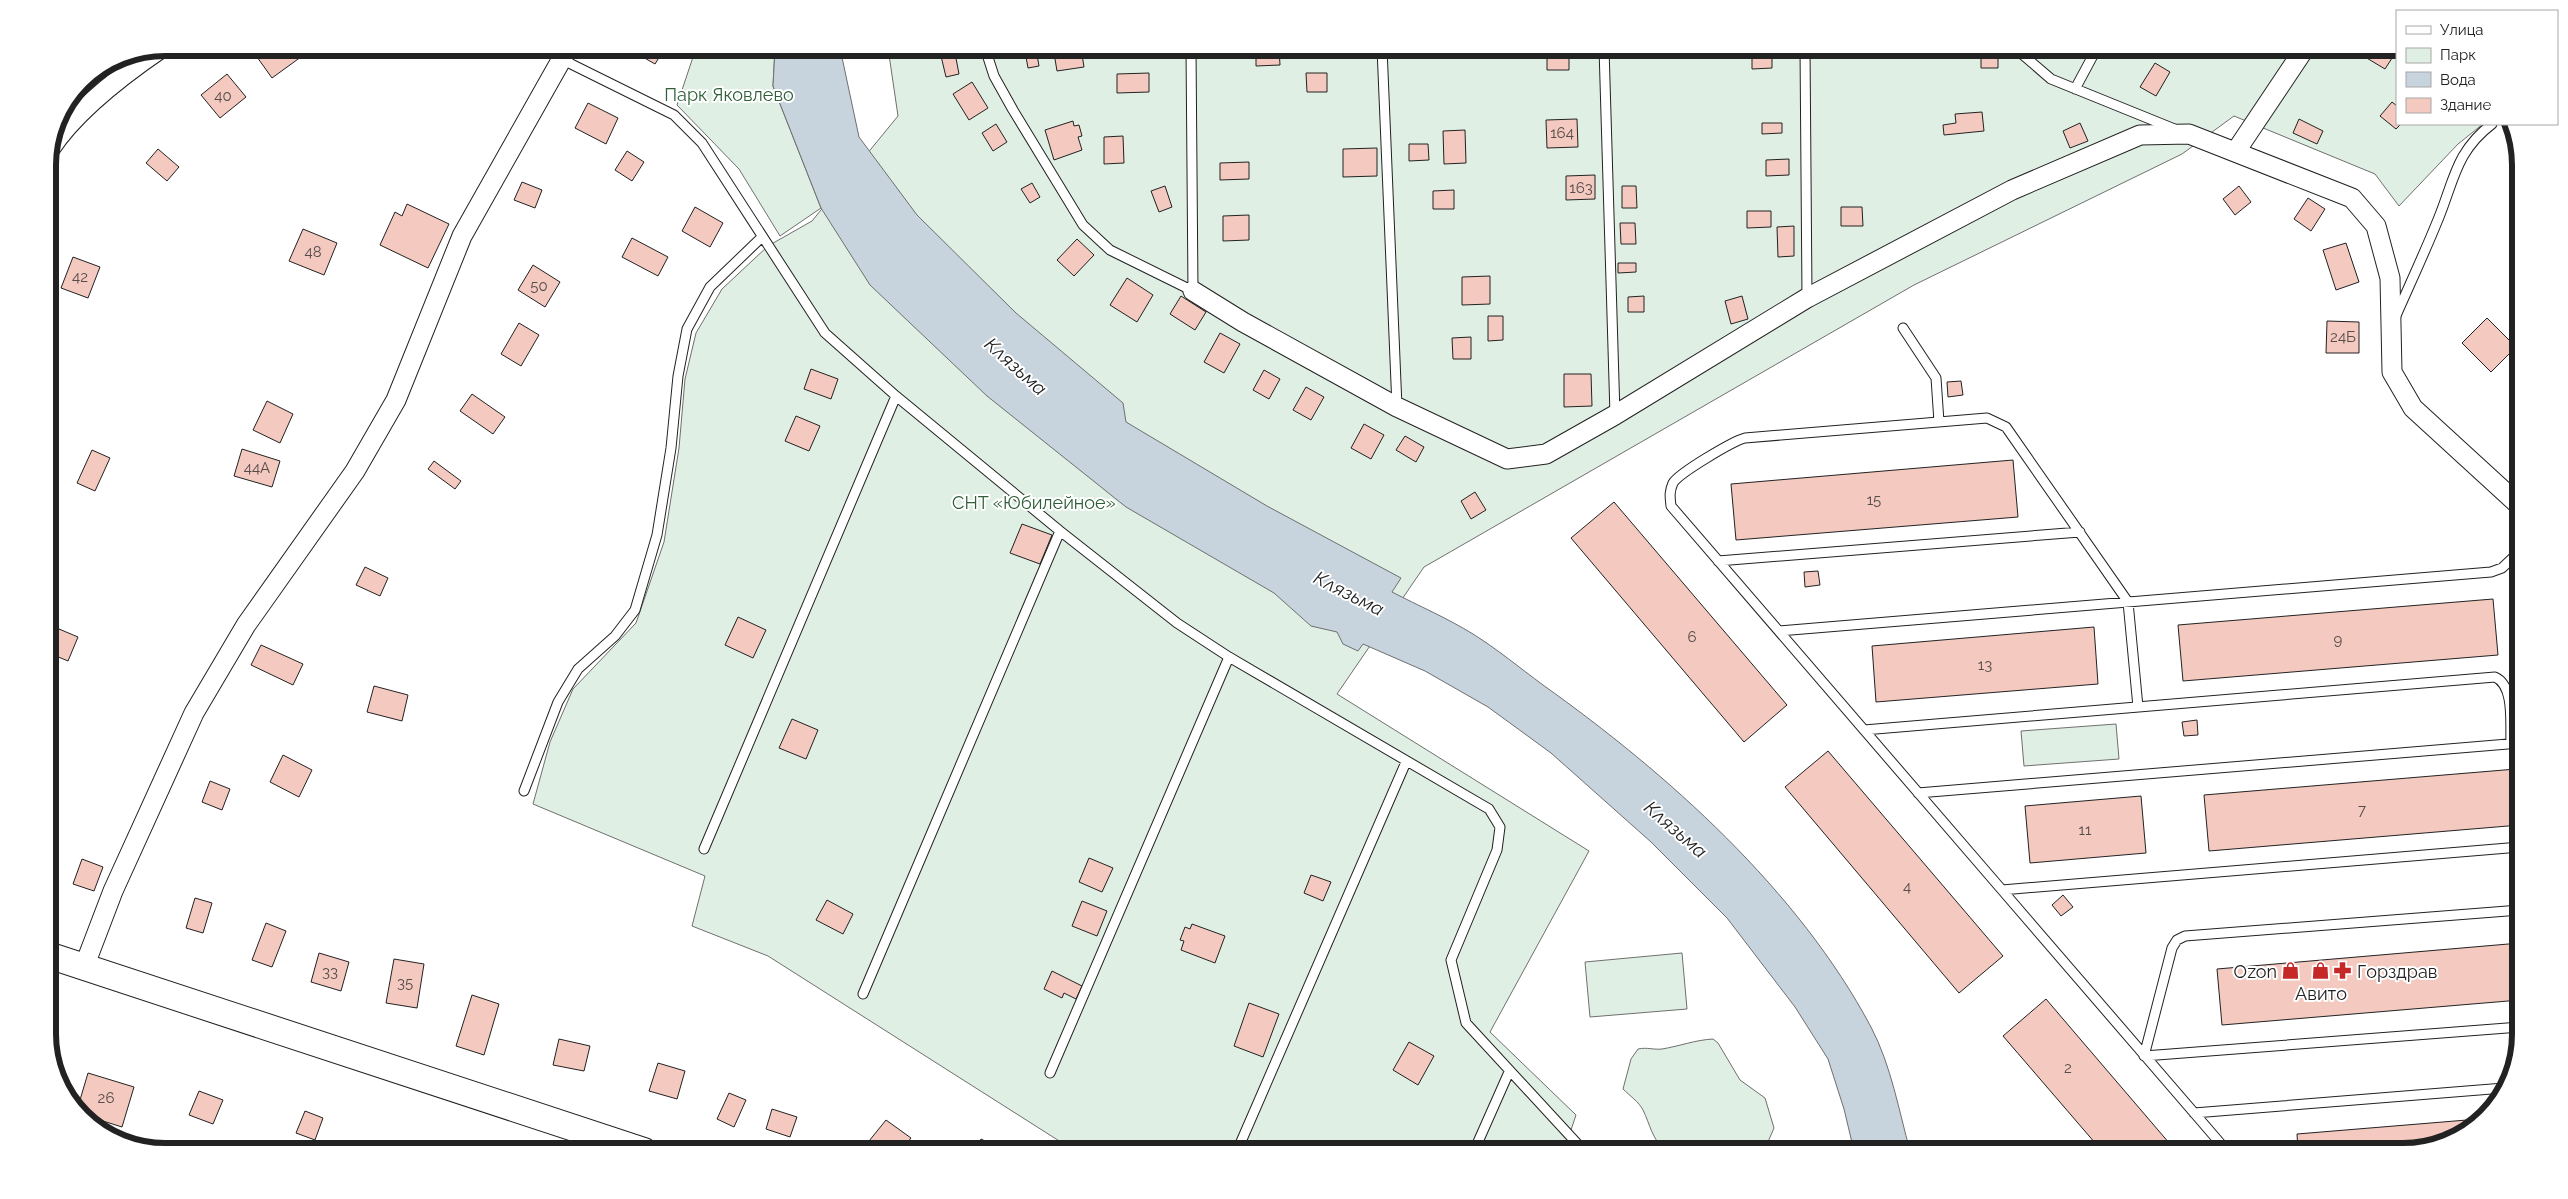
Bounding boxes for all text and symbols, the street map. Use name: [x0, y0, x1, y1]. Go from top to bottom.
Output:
legend: [2396, 10, 2558, 125]
text: Улица: [2440, 21, 2484, 39]
text: Парк: [2440, 46, 2476, 64]
text: Вода: [2440, 71, 2476, 89]
park label: Парк Яковлево: [664, 84, 794, 105]
house number: 40: [214, 87, 232, 105]
text: Здание: [2440, 96, 2492, 114]
house number: 164: [1550, 124, 1574, 142]
house number: 163: [1569, 179, 1593, 197]
house number: 48: [304, 243, 322, 261]
house number: 42: [72, 268, 88, 286]
house number: 50: [530, 277, 548, 295]
house number: 24Б: [2330, 328, 2356, 346]
water label: Клязьма: [981, 333, 1051, 399]
house number: 44А: [244, 459, 270, 477]
house number: 15: [1867, 491, 1881, 509]
park label: СНТ «Юбилейное»: [952, 492, 1116, 513]
water label: Клязьма: [1310, 566, 1388, 620]
house number: 6: [1687, 628, 1697, 646]
house number: 9: [2334, 631, 2343, 649]
house number: 13: [1978, 656, 1992, 674]
water label: Клязьма: [1640, 796, 1712, 862]
house number: 7: [2358, 801, 2366, 819]
house number: 11: [2079, 821, 2092, 839]
house number: 4: [1903, 878, 1911, 896]
shop icon: Авито: [2311, 960, 2331, 980]
place label: Ozon: [2234, 961, 2277, 982]
shop icon: Ozon: [2281, 961, 2301, 981]
pharmacy icon: Горздрав: [2333, 961, 2353, 981]
place label: Горздрав: [2357, 961, 2437, 982]
house number: 33: [322, 963, 338, 981]
house number: 35: [397, 974, 413, 992]
place label: Авито: [2295, 983, 2347, 1004]
house number: 2: [2064, 1059, 2072, 1077]
house number: 26: [98, 1089, 114, 1107]

